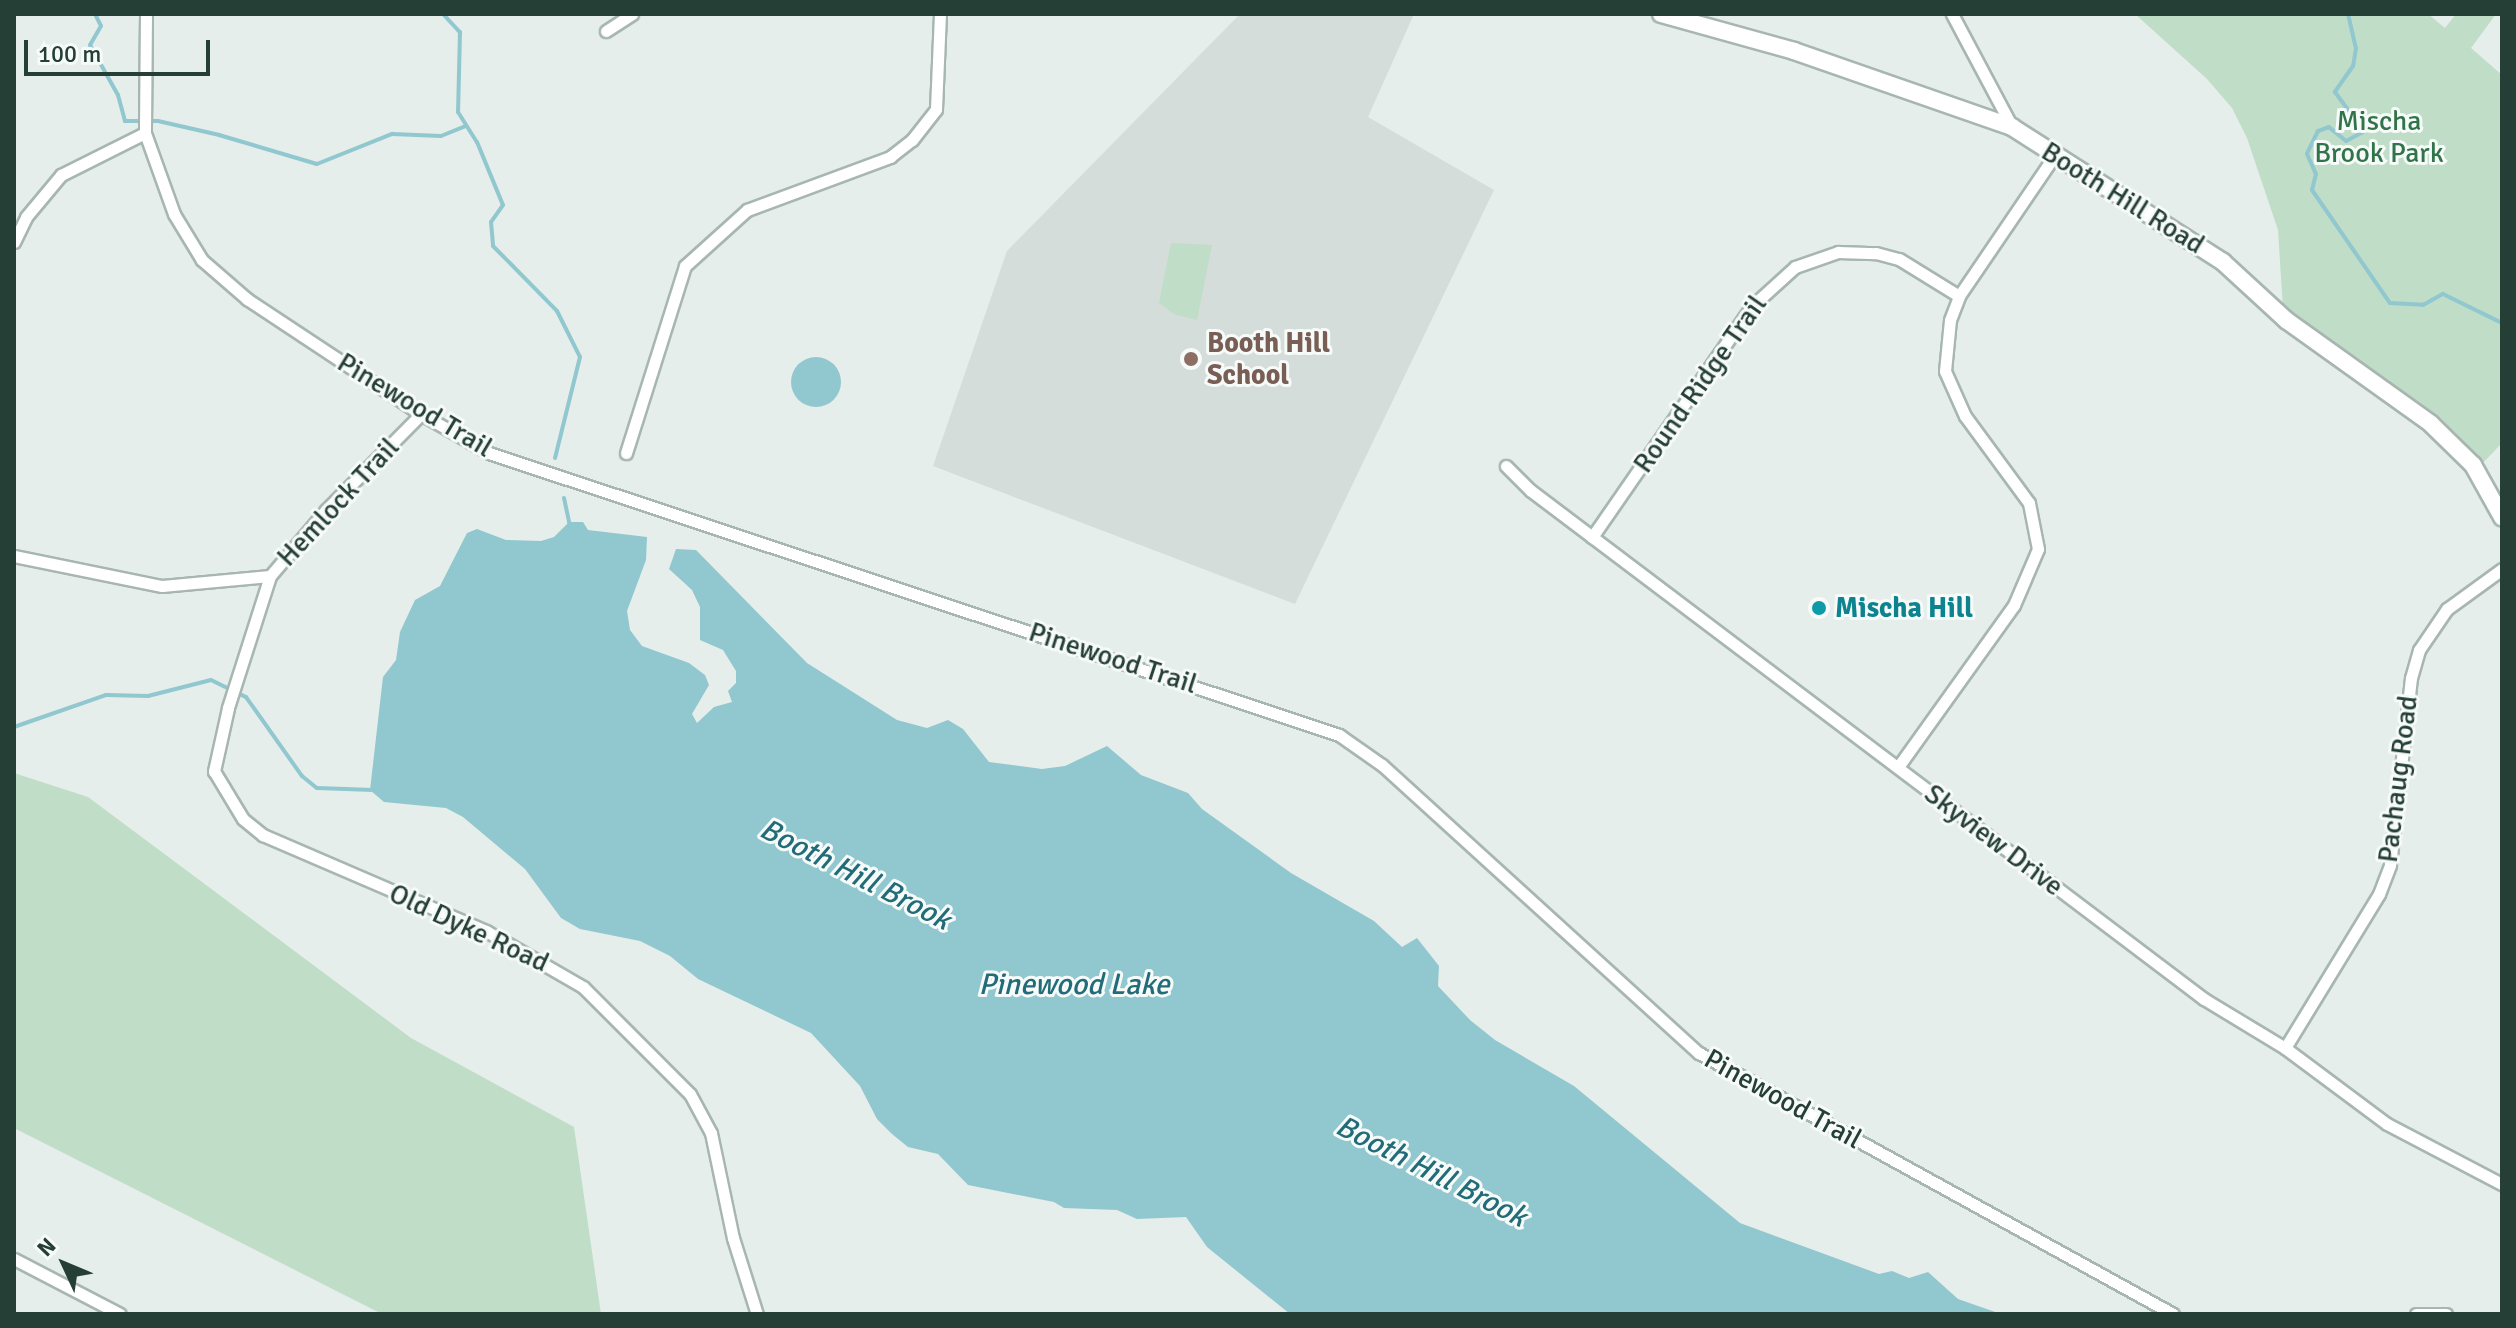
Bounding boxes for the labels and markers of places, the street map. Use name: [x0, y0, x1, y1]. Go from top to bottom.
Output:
place label: Booth Hill School: [1207, 326, 1330, 392]
marker: Booth Hill School: [1182, 350, 1200, 368]
place label: Mischa Hill: [1835, 591, 1973, 625]
marker: Mischa Hill: [1810, 599, 1828, 617]

